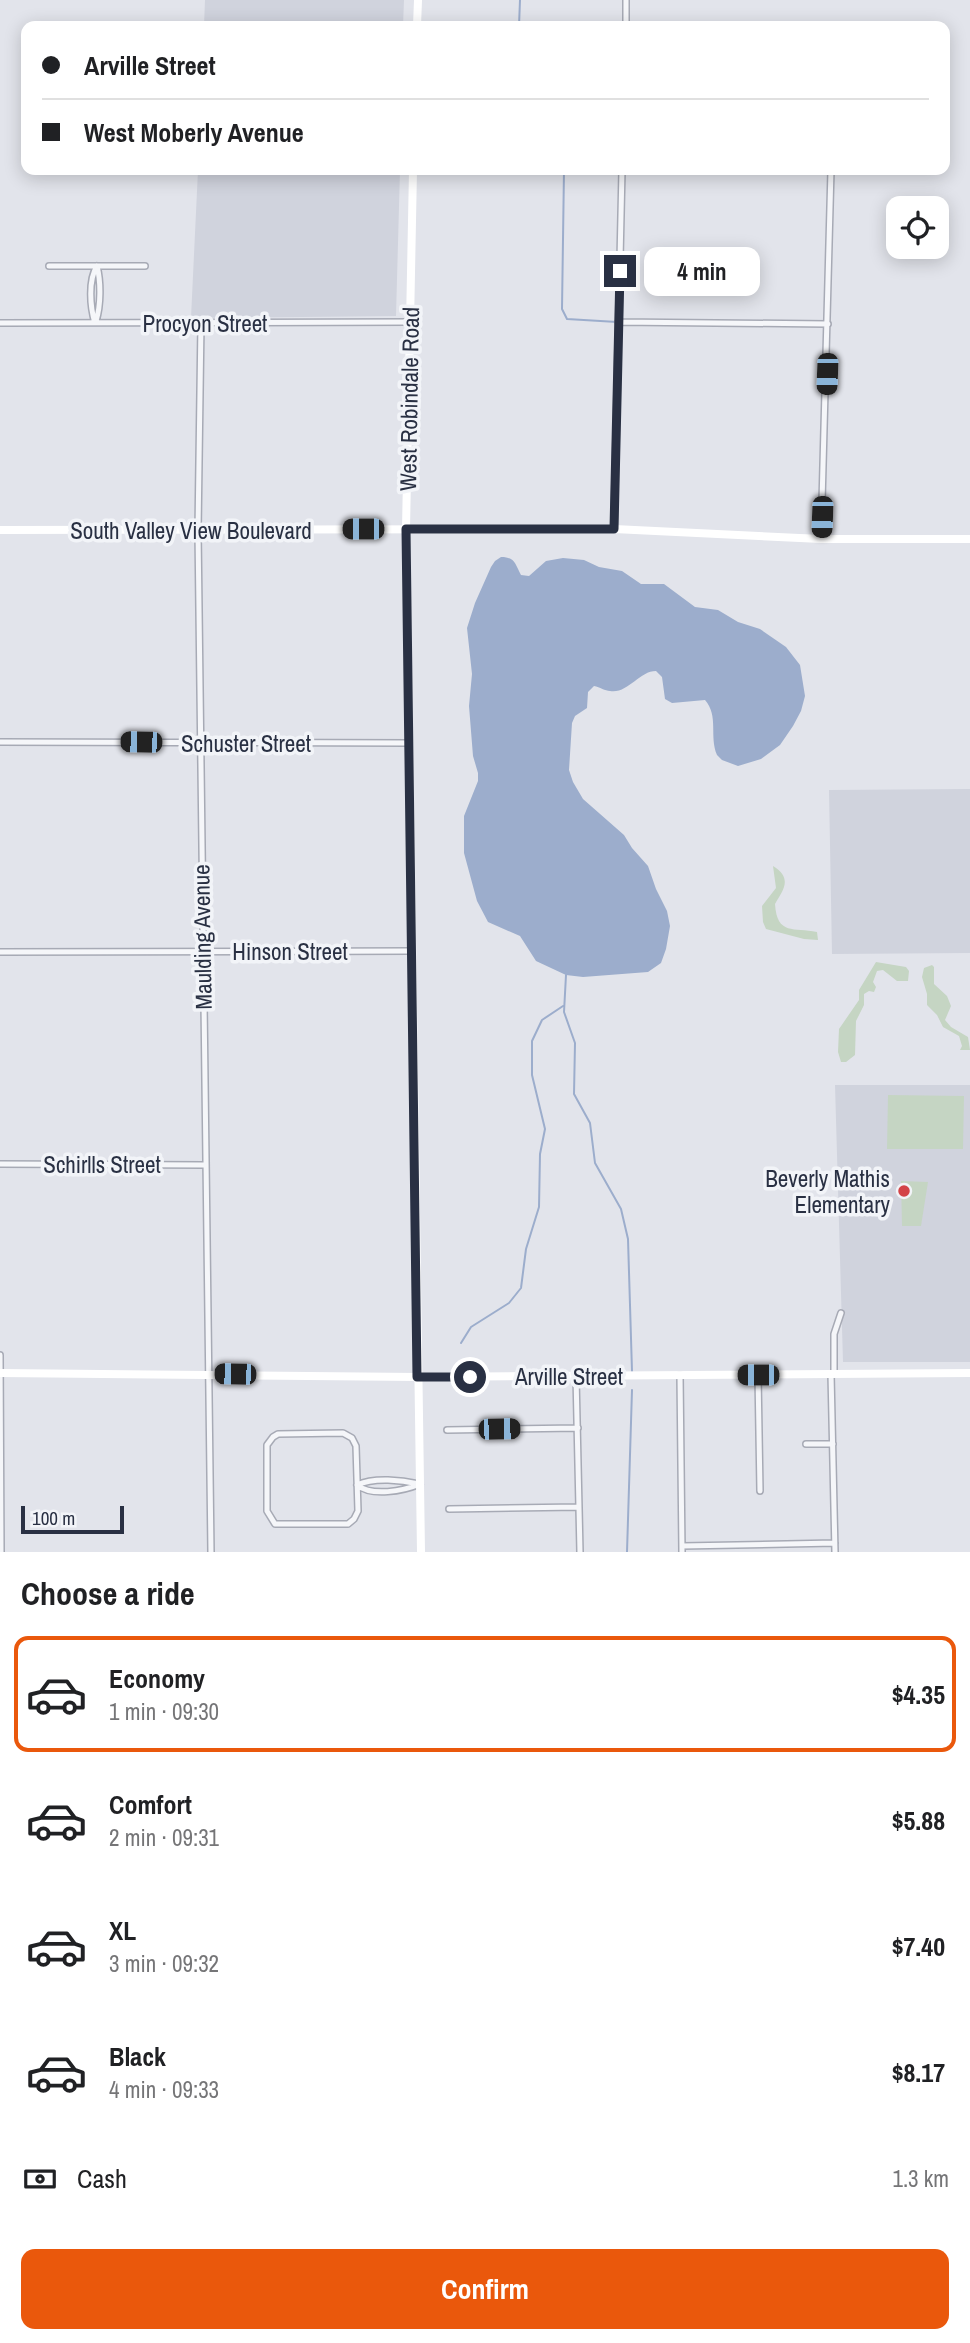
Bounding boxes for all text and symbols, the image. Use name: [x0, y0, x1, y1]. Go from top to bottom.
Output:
text: Arville Street: [84, 48, 216, 83]
text: West Moberly Avenue: [84, 115, 304, 150]
map controls: [886, 196, 949, 259]
button: locate: [886, 196, 949, 259]
callout: 4 min: [644, 246, 760, 296]
route end: [604, 255, 636, 287]
text: 4 min: [677, 256, 727, 287]
street label: West Robindale Road: [392, 307, 426, 491]
street label: Procyon Street: [143, 308, 267, 339]
car: [816, 353, 839, 395]
car: [811, 496, 834, 538]
street label: South Valley View Boulevard: [70, 515, 312, 546]
car: [343, 519, 385, 540]
street label: Schuster Street: [181, 728, 311, 759]
car: [120, 731, 163, 753]
street label: Maulding Avenue: [185, 864, 219, 1010]
street label: Hinson Street: [232, 936, 348, 967]
street label: Schirlls Street: [43, 1149, 161, 1180]
place label: Beverly Mathis Elementary: [765, 1163, 891, 1220]
marker: Beverly Mathis Elementary: [896, 1183, 912, 1199]
route start: [454, 1361, 486, 1393]
street label: Arville Street: [514, 1361, 623, 1392]
car: [214, 1363, 257, 1385]
car: [738, 1365, 780, 1386]
car: [478, 1418, 521, 1440]
scale bar: [21, 1503, 124, 1535]
text: 100 m: [32, 1505, 75, 1531]
text: Choose a ride: [21, 1572, 195, 1615]
text: Economy: [109, 1661, 205, 1696]
icon: car: [25, 1663, 88, 1726]
text: $4.35: [892, 1677, 945, 1712]
text: 1 min · 09:30: [109, 1696, 219, 1727]
text: Comfort: [109, 1787, 192, 1822]
icon: car: [25, 1789, 88, 1852]
text: $5.88: [892, 1803, 945, 1838]
text: 2 min · 09:31: [109, 1822, 219, 1853]
text: XL: [109, 1913, 136, 1948]
icon: car: [25, 1915, 88, 1978]
text: $7.40: [892, 1929, 945, 1964]
text: 3 min · 09:32: [109, 1948, 219, 1979]
text: Black: [109, 2039, 166, 2074]
icon: car: [25, 2041, 88, 2104]
text: $8.17: [892, 2055, 945, 2090]
text: 4 min · 09:33: [109, 2074, 219, 2105]
icon: cash: [21, 2160, 59, 2198]
text: Cash: [77, 2161, 127, 2196]
text: 1.3 km: [892, 2163, 949, 2194]
button: Confirm: [21, 2249, 949, 2329]

